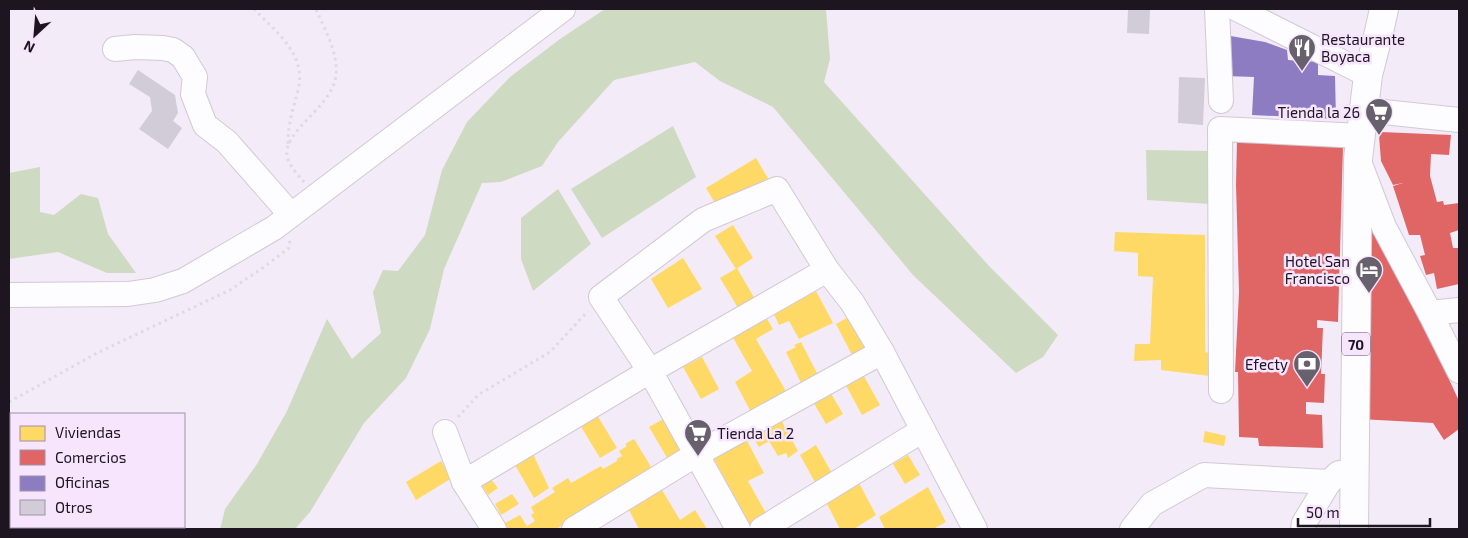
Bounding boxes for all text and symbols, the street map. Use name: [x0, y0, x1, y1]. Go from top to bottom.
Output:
north arrow: [10, 10, 60, 60]
place label: Restaurante Boyaca: [1321, 30, 1405, 65]
restaurant icon: Restaurante Boyaca: [1287, 33, 1317, 72]
text: N: [21, 37, 37, 57]
supermarket icon: Tienda la 26: [1364, 97, 1394, 136]
place label: Tienda la 26: [1278, 103, 1360, 121]
place label: Hotel San Francisco: [1285, 252, 1350, 287]
hotel icon: Hotel San Francisco: [1354, 255, 1384, 294]
road number: 70: [1342, 332, 1370, 356]
bank icon: Efecty: [1292, 349, 1322, 388]
place label: Efecty: [1245, 355, 1288, 373]
legend: [10, 413, 185, 528]
supermarket icon: Tienda La 2: [683, 418, 713, 457]
text: Viviendas: [55, 423, 121, 441]
place label: Tienda La 2: [717, 424, 794, 442]
text: Comercios: [55, 448, 126, 466]
text: Oficinas: [55, 473, 110, 491]
scale bar: [1298, 496, 1430, 528]
text: Otros: [55, 498, 93, 516]
text: 50 m: [1306, 503, 1340, 521]

